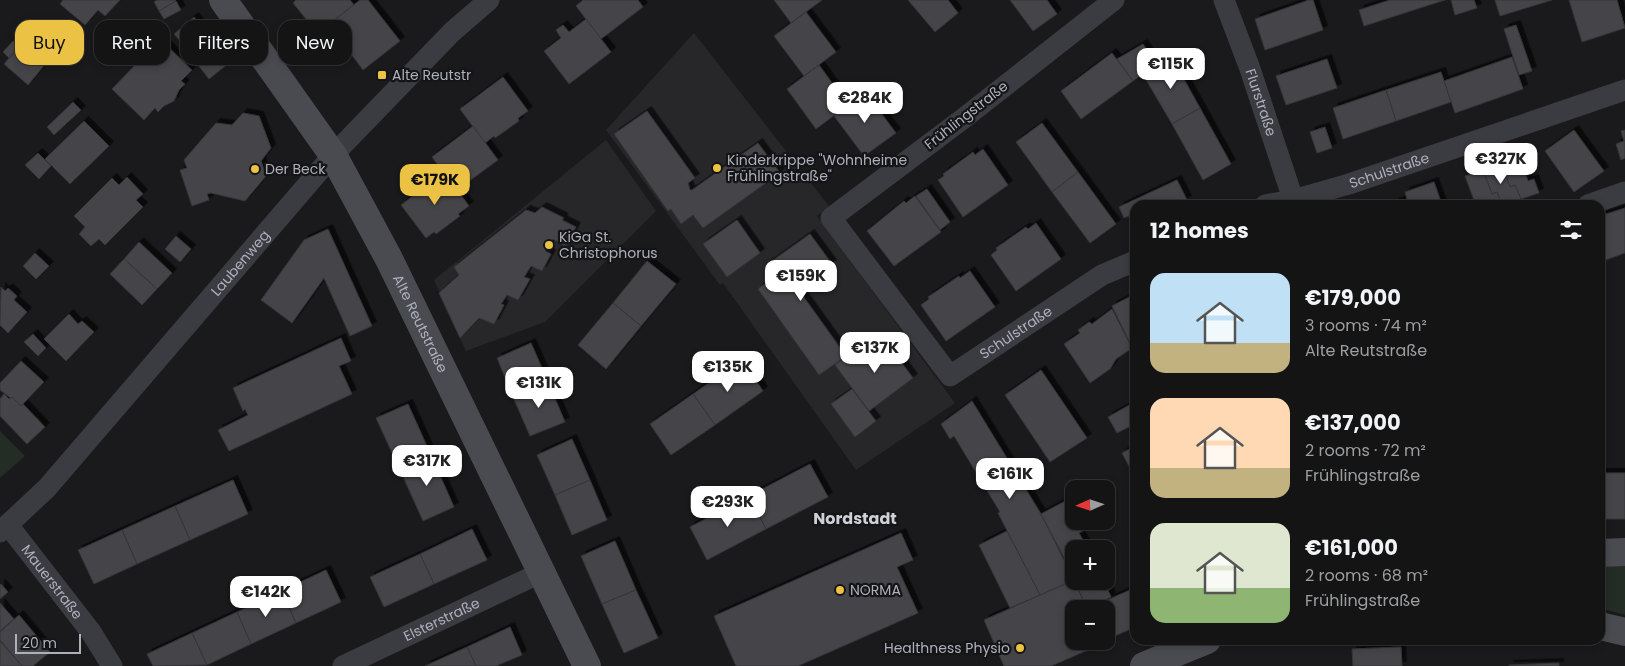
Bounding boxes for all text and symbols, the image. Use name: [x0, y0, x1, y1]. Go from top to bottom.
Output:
chip: Buy: [15, 20, 84, 65]
chip: Rent: [94, 20, 170, 65]
chip: Filters: [180, 20, 268, 65]
chip: New: [278, 20, 352, 65]
pin: €115K: [1136, 48, 1206, 90]
text: €115K: [1148, 52, 1194, 75]
place label: Alte Reutstr: [392, 65, 471, 85]
street label: Flurstraße: [1241, 66, 1282, 139]
marker: Alte Reutstr: [376, 69, 388, 81]
street label: Frühlingstraße: [920, 76, 1012, 154]
pin: €284K: [830, 82, 900, 124]
text: €284K: [838, 86, 892, 109]
pin: €327K: [1466, 142, 1536, 185]
street label: Schulstraße: [1346, 147, 1432, 193]
text: €327K: [1475, 147, 1527, 170]
place label: Kinderkrippe "Wohnheime Frühlingstraße": [727, 150, 908, 186]
place label: Der Beck: [265, 159, 326, 179]
marker: Kinderkrippe "Wohnheime Frühlingstraße": [711, 162, 723, 174]
marker: Der Beck: [249, 163, 261, 175]
pin: €179K: [400, 164, 470, 206]
text: €179K: [411, 168, 459, 191]
text: 12 homes: [1150, 216, 1249, 245]
icon: filters: [1557, 216, 1585, 244]
street label: Laubenweg: [206, 226, 274, 300]
place label: KiGa St. Christophorus: [559, 227, 658, 263]
marker: KiGa St. Christophorus: [543, 239, 555, 251]
pin: €159K: [766, 260, 836, 302]
text: €159K: [776, 264, 826, 287]
street label: Alte Reutstraße: [388, 271, 453, 376]
text: €179,000: [1305, 283, 1401, 312]
icon: home: [1190, 293, 1250, 353]
street label: Schulstraße: [975, 301, 1056, 364]
text: 3 rooms · 74 m²: [1305, 314, 1427, 337]
pin: €137K: [840, 332, 910, 374]
text: €137K: [851, 336, 899, 359]
text: Alte Reutstraße: [1305, 339, 1427, 362]
pin: €135K: [693, 350, 763, 393]
text: €135K: [703, 355, 753, 378]
pin: €131K: [504, 366, 574, 409]
text: €131K: [516, 371, 562, 394]
text: €137,000: [1305, 408, 1401, 437]
icon: home: [1190, 418, 1250, 478]
text: 2 rooms · 72 m²: [1305, 439, 1426, 462]
pin: €317K: [392, 444, 462, 487]
text: €317K: [403, 449, 451, 472]
pin: €161K: [975, 458, 1045, 500]
text: €161K: [987, 462, 1033, 485]
text: Frühlingstraße: [1305, 464, 1420, 487]
north arrow: [1065, 480, 1115, 530]
map controls: [1065, 480, 1115, 650]
pin: €293K: [693, 486, 763, 528]
text: €293K: [702, 490, 754, 513]
district label: Nordstadt: [813, 507, 897, 530]
text: €161,000: [1305, 533, 1398, 562]
street label: Mauerstraße: [17, 540, 88, 624]
button: +: [1065, 540, 1115, 590]
icon: home: [1190, 543, 1250, 603]
text: 2 rooms · 68 m²: [1305, 564, 1428, 587]
pin: €142K: [231, 576, 301, 618]
text: €142K: [241, 580, 291, 603]
place label: NORMA: [850, 580, 901, 600]
marker: NORMA: [834, 584, 846, 596]
text: Frühlingstraße: [1305, 589, 1420, 612]
street label: Elsterstraße: [400, 593, 483, 646]
button: −: [1065, 600, 1115, 650]
scale bar: [15, 631, 81, 654]
text: 20 m: [22, 633, 57, 653]
place label: Healthness Physio: [884, 638, 1010, 658]
marker: Healthness Physio: [1014, 642, 1026, 654]

